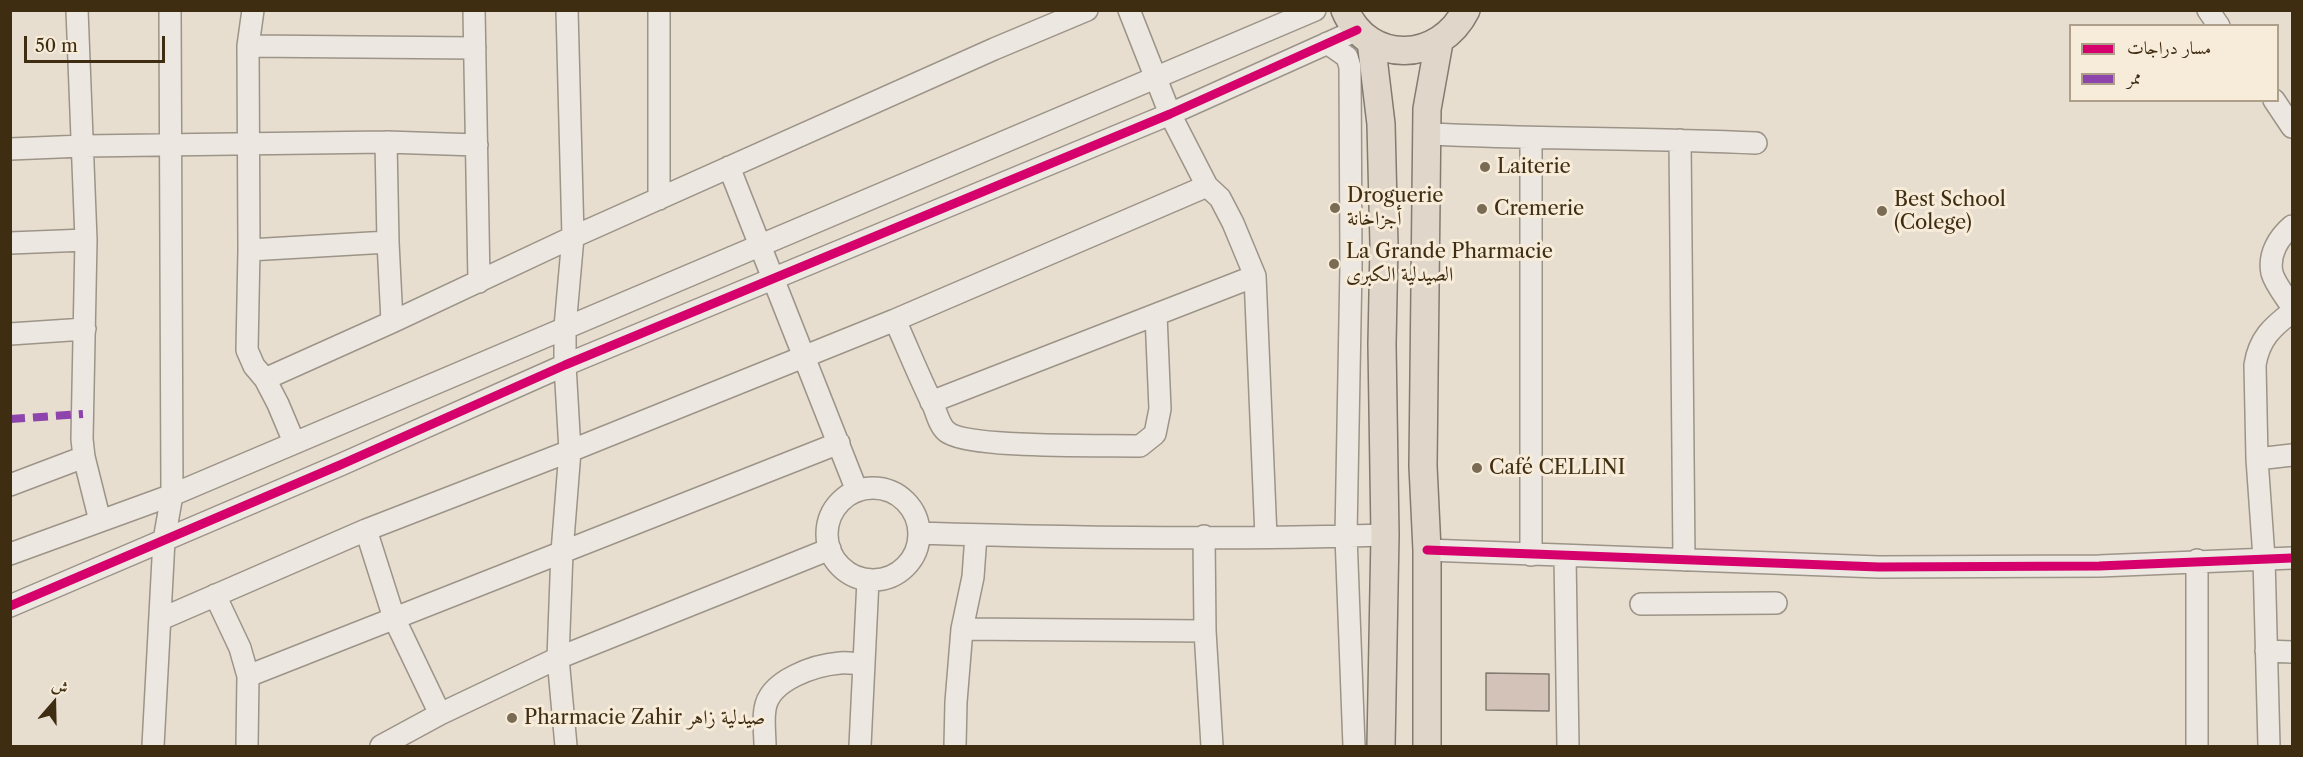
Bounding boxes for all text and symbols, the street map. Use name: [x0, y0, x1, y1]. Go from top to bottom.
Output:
scale bar: [27, 24, 168, 62]
legend: [2069, 24, 2279, 102]
text: 50 m: [35, 35, 78, 57]
text: مسار دراجات: [2127, 37, 2211, 59]
text: ممر: [2127, 67, 2141, 89]
place label: Laiterie: [1497, 155, 1571, 179]
marker: Laiterie: [1478, 160, 1492, 174]
place label: Droguerie أجزاخانة: [1347, 184, 1443, 231]
place label: Best School (Colege): [1894, 188, 2006, 235]
place label: Cremerie: [1494, 197, 1584, 221]
marker: Droguerie أجزاخانة: [1328, 201, 1342, 215]
marker: Cremerie: [1475, 202, 1489, 216]
marker: Best School (Colege): [1875, 204, 1889, 218]
place label: La Grande Pharmacie الصيدلية الكبرى: [1346, 240, 1553, 287]
marker: La Grande Pharmacie الصيدلية الكبرى: [1327, 257, 1341, 271]
place label: Café CELLINI: [1489, 456, 1625, 480]
marker: Café CELLINI: [1470, 461, 1484, 475]
north arrow: [24, 673, 84, 733]
text: ش: [49, 674, 71, 698]
place label: Pharmacie Zahir صيدلية زاهر: [524, 706, 765, 730]
marker: Pharmacie Zahir صيدلية زاهر: [505, 711, 519, 725]

